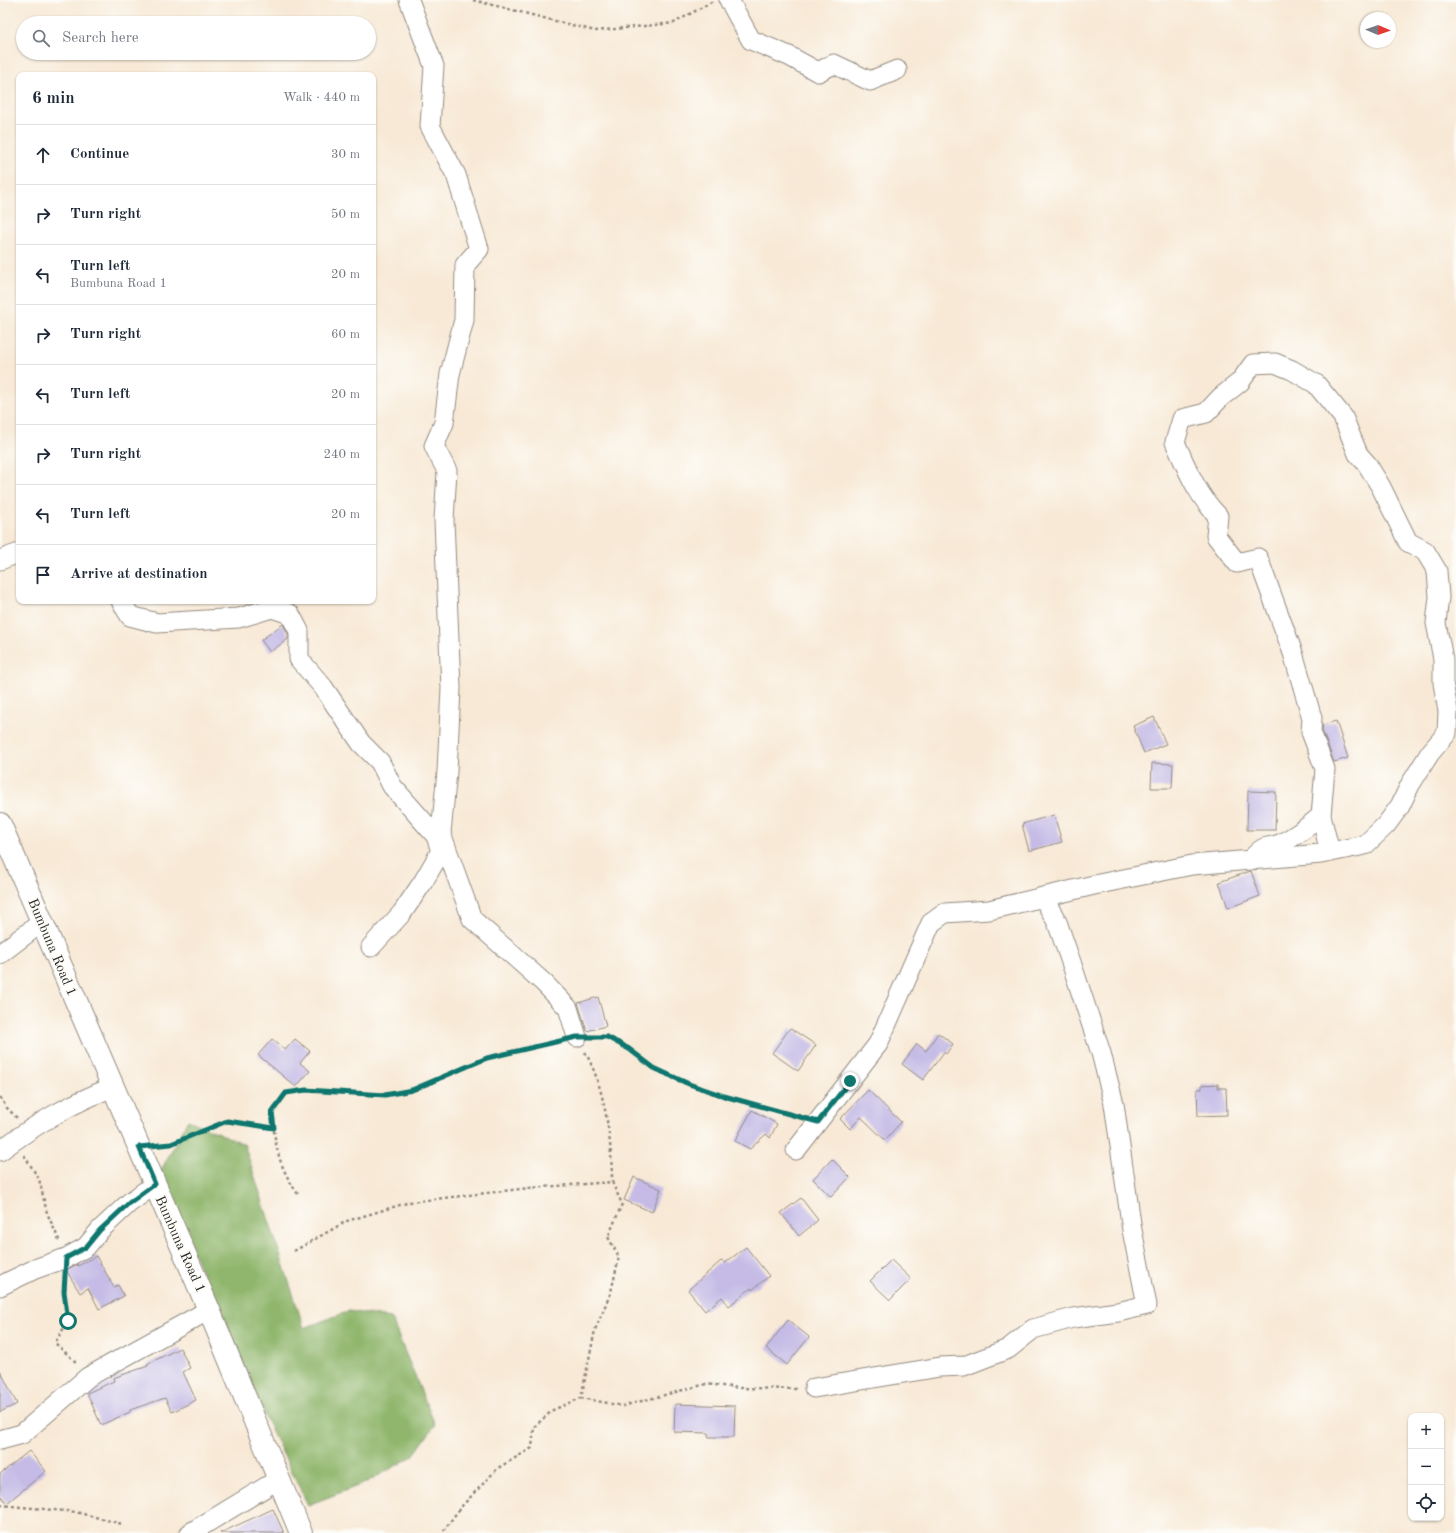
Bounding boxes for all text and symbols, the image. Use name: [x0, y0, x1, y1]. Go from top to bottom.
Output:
north arrow: [1360, 12, 1396, 48]
search box: [16, 16, 376, 60]
icon: search: [30, 27, 52, 49]
text: Search here: [62, 31, 139, 46]
text: 6 min: [32, 90, 75, 107]
text: Walk · 440 m: [283, 91, 360, 104]
icon: ahead: [32, 144, 54, 166]
text: Continue: [70, 147, 129, 162]
text: 30 m: [331, 148, 360, 161]
icon: right: [32, 204, 54, 226]
text: Turn right: [70, 207, 141, 222]
text: 50 m: [331, 208, 360, 221]
text: Turn left: [70, 259, 130, 274]
icon: left: [32, 264, 54, 286]
text: 20 m: [331, 268, 360, 281]
text: Bumbuna Road 1: [70, 277, 167, 290]
icon: right: [32, 324, 54, 346]
text: Turn right: [70, 327, 141, 342]
text: 60 m: [331, 328, 360, 341]
icon: left: [32, 384, 54, 406]
text: Turn left: [70, 387, 130, 402]
text: 20 m: [331, 388, 360, 401]
icon: right: [32, 444, 54, 466]
text: Turn right: [70, 447, 141, 462]
text: 240 m: [323, 448, 360, 461]
icon: left: [32, 504, 54, 526]
text: Turn left: [70, 507, 130, 522]
text: 20 m: [331, 508, 360, 521]
icon: arrive: [32, 564, 54, 586]
text: Arrive at destination: [70, 567, 208, 582]
street label: Bumbuna Road 1: [25, 897, 79, 998]
route end: [841, 1072, 859, 1090]
street label: Bumbuna Road 1: [152, 1194, 208, 1295]
route start: [59, 1312, 77, 1330]
map controls: [1408, 1413, 1444, 1521]
button: +: [1408, 1413, 1444, 1449]
button: −: [1408, 1449, 1444, 1485]
button: locate: [1408, 1485, 1444, 1521]

